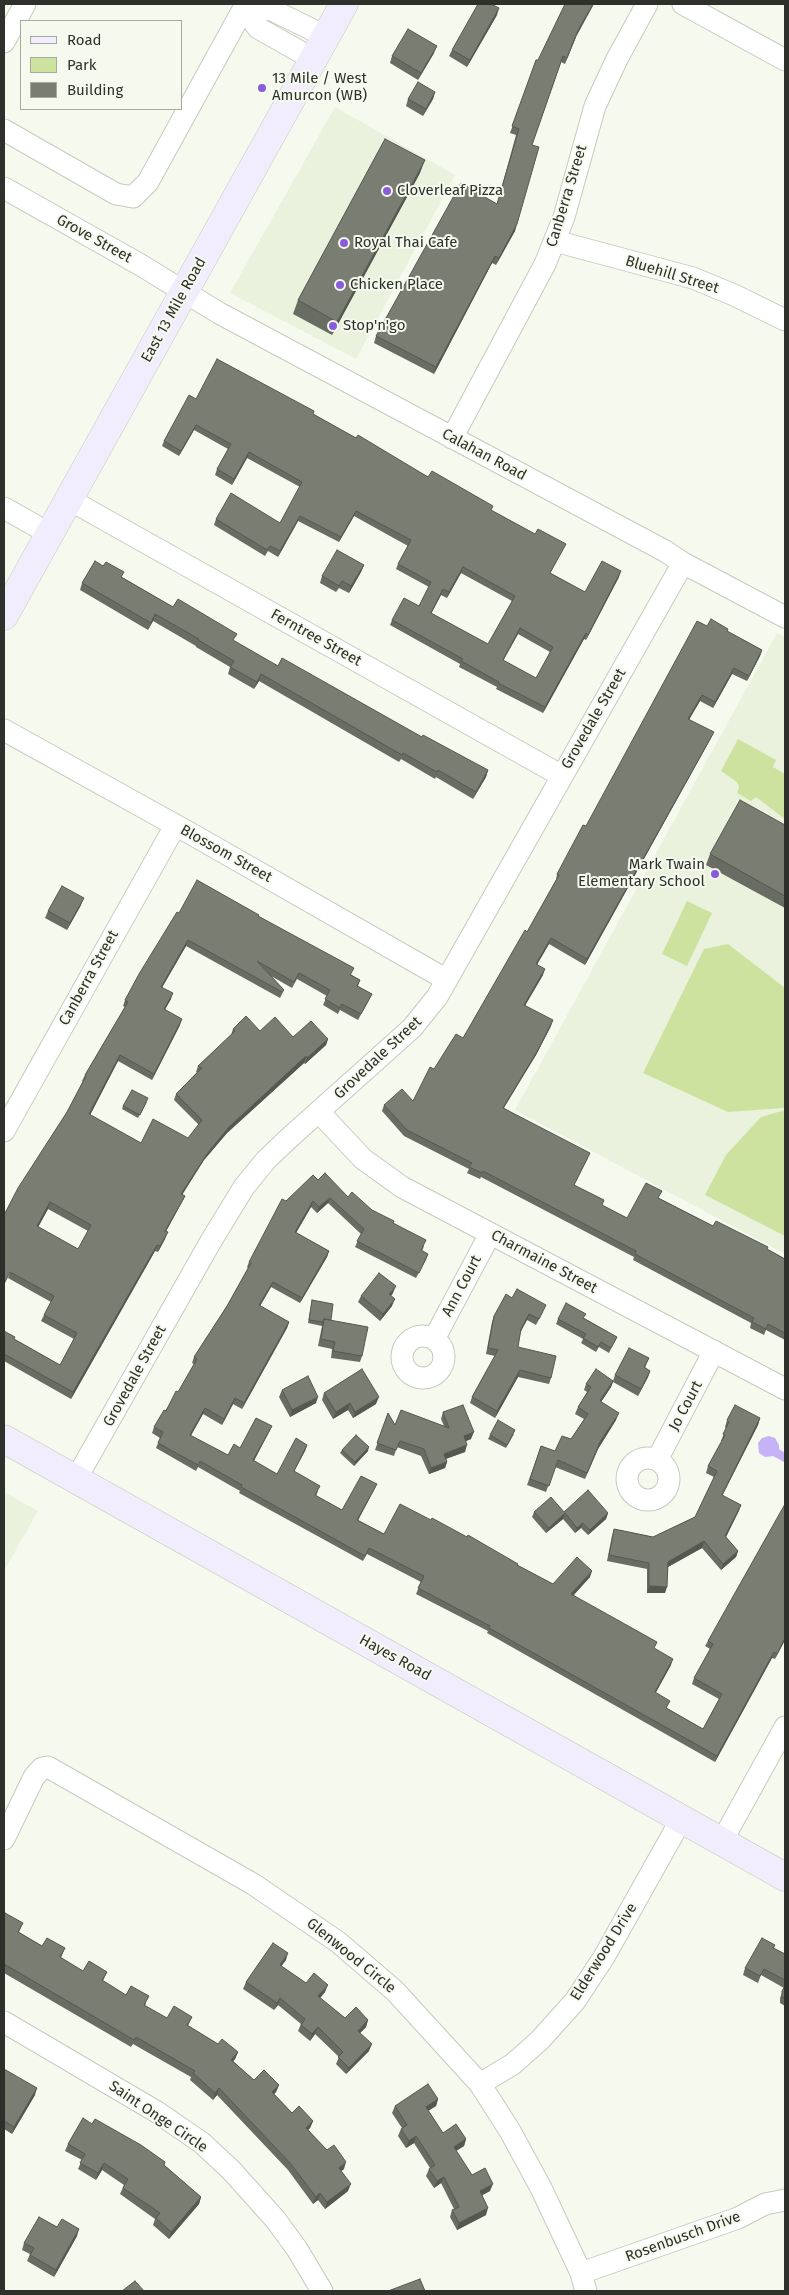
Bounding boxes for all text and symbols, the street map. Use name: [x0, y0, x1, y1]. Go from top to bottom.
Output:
legend: [20, 20, 182, 110]
text: Road: [67, 31, 102, 49]
text: Park: [67, 56, 97, 74]
place label: 13 Mile / West Amurcon (WB): [272, 70, 367, 105]
text: Building: [67, 81, 123, 99]
marker: 13 Mile / West Amurcon (WB): [256, 82, 268, 94]
street label: Canberra Street: [543, 143, 591, 249]
place label: Cloverleaf Pizza: [397, 182, 503, 200]
marker: Cloverleaf Pizza: [381, 185, 393, 197]
street label: Grove Street: [53, 211, 135, 267]
place label: Royal Thai Cafe: [354, 234, 457, 252]
marker: Royal Thai Cafe: [338, 237, 350, 249]
street label: Bluehill Street: [623, 252, 721, 298]
street label: East 13 Mile Road: [138, 254, 210, 366]
place label: Chicken Place: [350, 276, 443, 294]
marker: Chicken Place: [334, 279, 346, 291]
place label: Stop'n'go: [343, 317, 405, 335]
marker: Stop'n'go: [327, 320, 339, 332]
street label: Calahan Road: [439, 425, 529, 485]
street label: Ferntree Street: [267, 606, 365, 670]
street label: Grovedale Street: [558, 666, 630, 772]
street label: Blossom Street: [177, 821, 275, 887]
place label: Mark Twain Elementary School: [578, 856, 705, 891]
marker: Mark Twain Elementary School: [709, 868, 721, 880]
street label: Canberra Street: [55, 927, 123, 1029]
street label: Grovedale Street: [330, 1013, 426, 1103]
street label: Charmaine Street: [488, 1226, 600, 1298]
street label: Ann Court: [438, 1252, 486, 1320]
street label: Grovedale Street: [100, 1322, 170, 1430]
street label: Jo Court: [665, 1378, 707, 1434]
street label: Hayes Road: [356, 1631, 434, 1685]
street label: Elderwood Drive: [567, 1900, 641, 2004]
street label: Glenwood Circle: [303, 1915, 399, 1997]
street label: Saint Onge Circle: [105, 2077, 211, 2157]
street label: Rosenbusch Drive: [623, 2208, 743, 2266]

